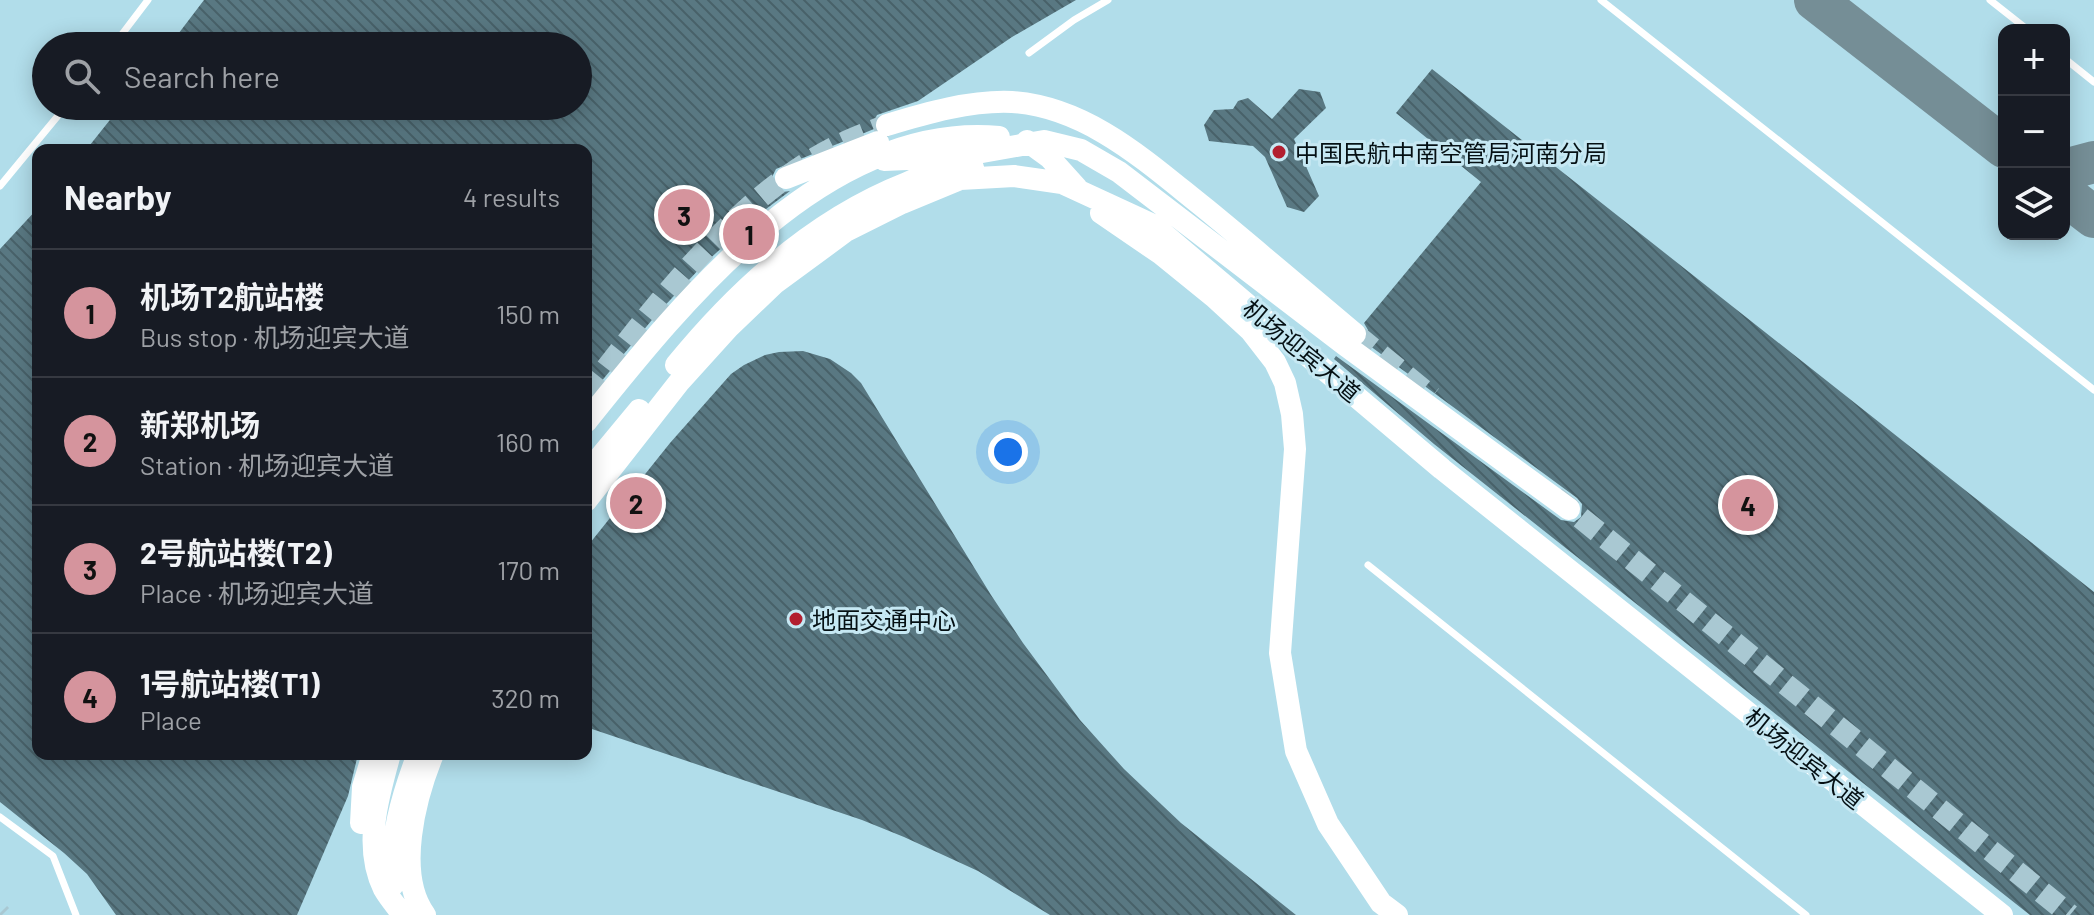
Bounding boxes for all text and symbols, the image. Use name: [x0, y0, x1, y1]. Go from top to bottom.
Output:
map controls: [1998, 24, 2070, 240]
button: +: [1998, 24, 2070, 96]
search box: [32, 32, 592, 120]
icon: search: [60, 54, 104, 98]
text: Search here: [124, 58, 280, 94]
button: −: [1998, 96, 2070, 168]
place label: 中国民航中南空管局河南分局: [1295, 138, 1607, 167]
marker: 中国民航中南空管局河南分局: [1270, 143, 1288, 161]
button: layers: [1998, 168, 2070, 240]
text: Nearby: [64, 176, 172, 217]
text: 4 results: [463, 181, 560, 212]
pin: 3: [658, 185, 710, 245]
pin: 1: [723, 204, 775, 264]
text: 机场T2航站楼: [140, 278, 324, 314]
street label: 机场迎宾大道: [1238, 293, 1366, 407]
text: 1: [85, 298, 95, 329]
text: 150 m: [496, 298, 560, 329]
text: Bus stop · 机场迎宾大道: [140, 321, 410, 352]
text: 新郑机场: [140, 406, 260, 442]
text: 2: [83, 426, 97, 457]
text: 160 m: [496, 426, 560, 457]
your location: [988, 432, 1028, 472]
text: Station · 机场迎宾大道: [140, 449, 394, 480]
pin: 2: [610, 473, 662, 533]
pin: 4: [1722, 475, 1774, 535]
text: 2号航站楼(T2): [140, 534, 332, 570]
text: 3: [83, 554, 97, 585]
text: 170 m: [497, 554, 560, 585]
text: Place · 机场迎宾大道: [140, 577, 374, 608]
place label: 地面交通中心: [812, 605, 956, 634]
marker: 地面交通中心: [787, 610, 805, 628]
text: 1号航站楼(T1): [140, 665, 320, 701]
text: 4: [82, 682, 98, 713]
text: 320 m: [491, 682, 560, 713]
street label: 机场迎宾大道: [1740, 701, 1870, 815]
text: Place: [140, 704, 202, 735]

